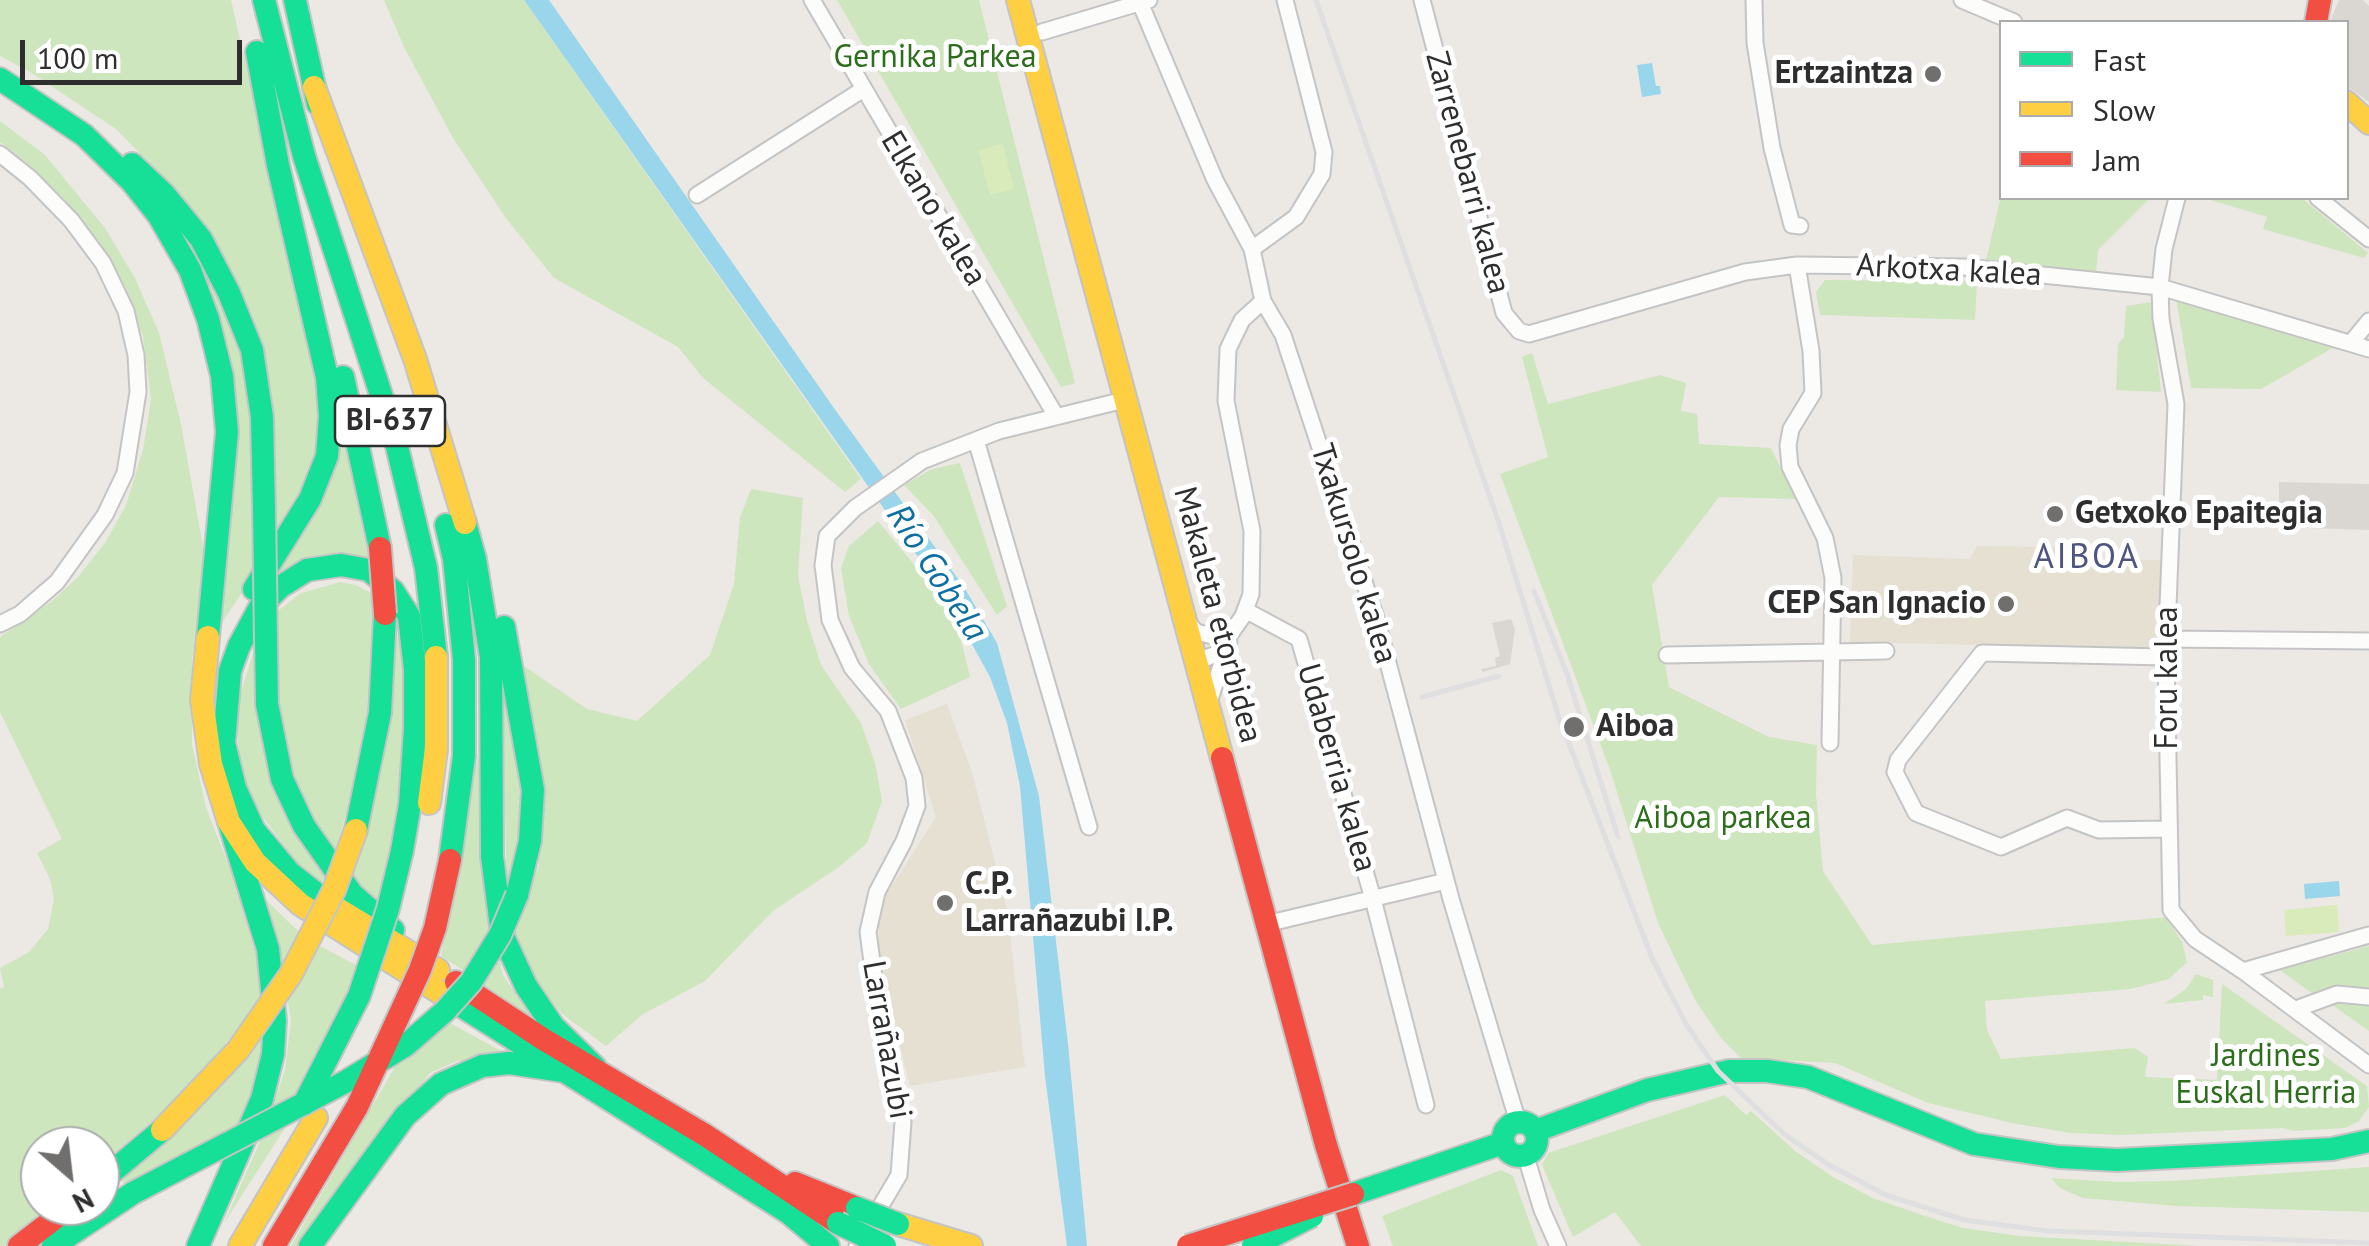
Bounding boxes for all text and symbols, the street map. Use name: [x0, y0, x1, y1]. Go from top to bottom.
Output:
scale bar: [25, 20, 248, 82]
legend: [1999, 20, 2349, 200]
text: 100 m: [37, 38, 118, 77]
park label: Gernika Parkea: [833, 39, 1037, 77]
text: Fast: [2093, 40, 2146, 79]
street label: Zarrenebarri kalea: [1416, 48, 1518, 298]
place label: Ertzaintza: [1775, 55, 1913, 93]
marker: Ertzaintza: [1922, 63, 1944, 85]
text: Slow: [2093, 90, 2156, 129]
street label: Elkano kalea: [872, 125, 994, 293]
text: Jam: [2093, 140, 2141, 179]
street label: Arkotxa kalea: [1855, 247, 2043, 295]
road number: BI-637: [335, 396, 445, 446]
street label: Txakursolo kalea: [1301, 439, 1405, 669]
street label: Makaleta etorbidea: [1164, 483, 1270, 747]
place label: Getxoko Epaitegia: [2075, 495, 2323, 533]
water label: Río Gobela: [876, 497, 996, 649]
marker: Getxoko Epaitegia: [2044, 503, 2066, 525]
district label: AIBOA: [2033, 537, 2141, 579]
place label: CEP San Ignacio: [1767, 585, 1986, 623]
marker: CEP San Ignacio: [1995, 593, 2017, 615]
street label: Foru kalea: [2149, 606, 2187, 750]
street label: Udaberria kalea: [1288, 659, 1384, 877]
place label: Aiboa: [1596, 708, 1674, 746]
marker: Aiboa: [1561, 714, 1587, 740]
park label: Aiboa parkea: [1634, 800, 1812, 838]
place label: C.P. Larrañazubi I.P.: [965, 866, 1174, 941]
marker: C.P. Larrañazubi I.P.: [934, 892, 956, 914]
street label: Larrañazubi: [853, 958, 919, 1122]
park label: Jardines Euskal Herria: [2176, 1038, 2356, 1113]
north arrow: [20, 1126, 120, 1226]
text: N: [67, 1181, 100, 1222]

